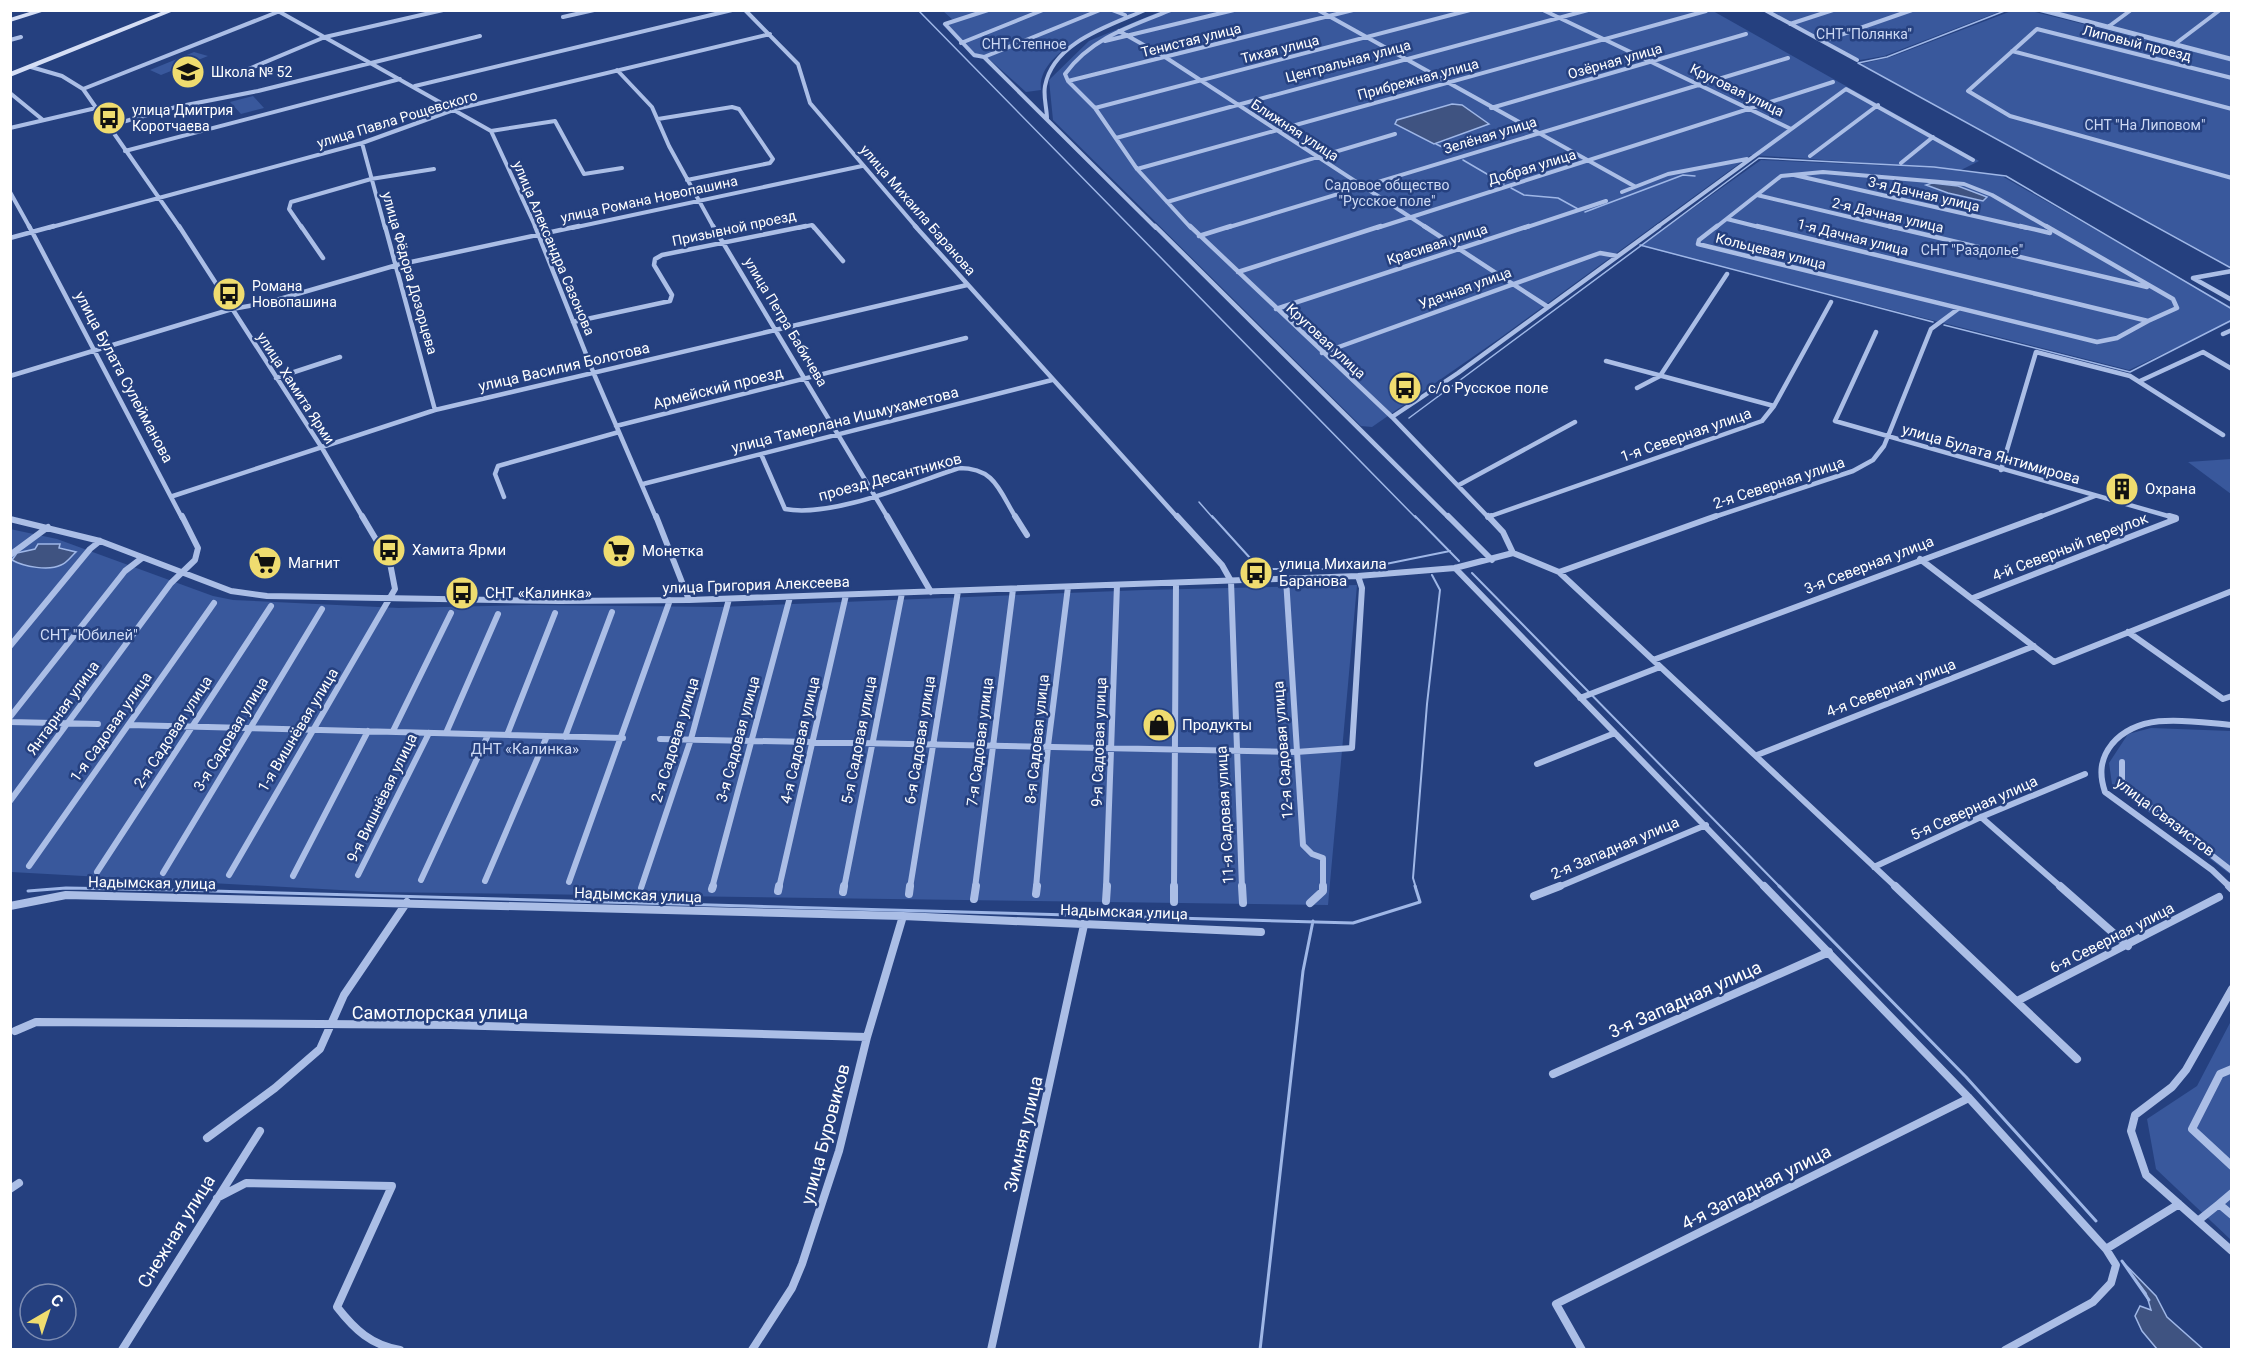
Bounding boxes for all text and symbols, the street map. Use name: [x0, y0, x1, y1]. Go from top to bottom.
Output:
street label: Тенистая улица: [1139, 20, 1243, 60]
street label: Липовый проезд: [2081, 22, 2194, 64]
park label: СНТ "Полянка": [1816, 26, 1912, 42]
street label: Тихая улица: [1239, 32, 1321, 66]
park label: СНТ Степное: [982, 36, 1066, 52]
street label: Центральная улица: [1284, 37, 1412, 85]
street label: Озёрная улица: [1566, 40, 1664, 82]
school or university icon: Школа № 52: [170, 54, 206, 90]
street label: Прибрежная улица: [1356, 55, 1480, 103]
street label: Круговая улица: [1688, 60, 1786, 120]
place label: Школа № 52: [211, 64, 292, 80]
street label: улица Павла Рощевского: [315, 87, 479, 151]
street label: Ближняя улица: [1248, 96, 1342, 164]
bus stop icon: улица Дмитрия Коротчаева: [91, 100, 127, 136]
place label: улица Дмитрия Коротчаева: [132, 102, 233, 134]
street label: Зелёная улица: [1442, 113, 1538, 157]
park label: СНТ "На Липовом": [2085, 117, 2205, 133]
street label: улица Михаила Баранова: [857, 141, 979, 279]
street label: Добрая улица: [1486, 146, 1578, 188]
street label: улица Александра Сазонова: [510, 158, 598, 338]
street label: улица Романа Новопашина: [559, 172, 739, 226]
street label: 3-я Дачная улица: [1867, 173, 1981, 215]
park label: Садовое общество "Русское поле": [1325, 177, 1449, 209]
street label: улица Фёдора Дозорцева: [379, 190, 441, 356]
street label: 2-я Дачная улица: [1831, 194, 1945, 236]
street label: Призывной проезд: [670, 207, 798, 249]
street label: 1-я Дачная улица: [1796, 215, 1910, 259]
street label: Красивая улица: [1385, 220, 1489, 268]
street label: Кольцевая улица: [1714, 230, 1828, 272]
park label: СНТ "Раздолье": [1921, 242, 2023, 258]
street label: улица Петра Бабичева: [741, 255, 831, 389]
street label: Удачная улица: [1417, 264, 1513, 312]
bus stop icon: Романа Новопашина: [211, 276, 247, 312]
place label: Романа Новопашина: [252, 278, 337, 310]
street label: улица Булата Сулейманова: [71, 288, 177, 466]
street label: Круговая улица: [1283, 300, 1369, 382]
street label: улица Хамита Ярми: [254, 329, 338, 447]
street label: улица Василия Болотова: [477, 339, 651, 395]
street label: Армейский проезд: [651, 363, 785, 413]
bus stop icon: с/о Русское поле: [1387, 370, 1423, 406]
place label: с/о Русское поле: [1428, 379, 1549, 397]
street label: улица Тамерлана Ишмухаметова: [730, 383, 960, 457]
street label: 1-я Северная улица: [1618, 404, 1754, 466]
street label: улица Булата Янтимирова: [1900, 420, 2082, 488]
street label: проезд Десантников: [816, 449, 964, 505]
street label: 2-я Северная улица: [1711, 453, 1847, 513]
building icon: Охрана: [2104, 471, 2140, 507]
place label: Охрана: [2145, 480, 2196, 498]
street label: 4-й Северный переулок: [1990, 509, 2150, 585]
bus stop icon: Хамита Ярми: [371, 532, 407, 568]
street label: 3-я Северная улица: [1802, 532, 1936, 598]
supermarket icon: Монетка: [601, 533, 637, 569]
place label: Хамита Ярми: [412, 541, 506, 559]
place label: Монетка: [642, 542, 704, 560]
supermarket icon: Магнит: [247, 545, 283, 581]
place label: Магнит: [288, 554, 340, 572]
bus stop icon: улица Михаила Баранова: [1238, 555, 1274, 591]
place label: улица Михаила Баранова: [1279, 555, 1387, 590]
street label: улица Григория Алексеева: [662, 573, 850, 597]
bus stop icon: СНТ «Калинка»: [444, 575, 480, 611]
place label: СНТ «Калинка»: [485, 584, 592, 602]
park label: СНТ "Юбилей": [40, 626, 138, 644]
street label: 4-я Северная улица: [1824, 655, 1958, 721]
street label: Янтарная улица: [23, 657, 103, 759]
street label: 1-я Вишнёвая улица: [254, 665, 342, 795]
street label: 1-я Садовая улица: [66, 669, 156, 785]
street label: 2-я Садовая улица: [130, 673, 216, 791]
street label: 8-я Садовая улица: [1021, 673, 1053, 805]
street label: 3-я Садовая улица: [190, 674, 272, 794]
street label: 3-я Садовая улица: [712, 674, 764, 804]
street label: 6-я Садовая улица: [901, 674, 939, 806]
street label: 2-я Садовая улица: [647, 675, 703, 805]
street label: 4-я Садовая улица: [777, 675, 823, 805]
street label: 5-я Садовая улица: [838, 675, 880, 805]
street label: 7-я Садовая улица: [963, 676, 997, 808]
street label: 9-я Садовая улица: [1088, 677, 1110, 807]
street label: 12-я Садовая улица: [1269, 680, 1297, 820]
shop icon: Продукты: [1141, 707, 1177, 743]
place label: Продукты: [1182, 716, 1252, 734]
street label: 9-я Вишнёвая улица: [343, 731, 421, 865]
park label: ДНТ «Калинка»: [471, 740, 579, 758]
street label: 11-я Садовая улица: [1212, 745, 1238, 885]
street label: 5-я Северная улица: [1908, 772, 2040, 844]
street label: улица Связистов: [2112, 774, 2218, 860]
street label: 2-я Западная улица: [1548, 813, 1682, 883]
street label: Надымская улица: [88, 873, 216, 893]
street label: Надымская улица: [574, 884, 702, 906]
street label: 6-я Северная улица: [2047, 899, 2177, 977]
street label: Надымская улица: [1060, 901, 1188, 923]
street label: 3-я Западная улица: [1605, 956, 1765, 1042]
street label: Самотлорская улица: [352, 1002, 528, 1023]
street label: улица Буровиков: [796, 1061, 854, 1207]
street label: Зимняя улица: [999, 1074, 1047, 1194]
street label: 4-я Западная улица: [1678, 1140, 1834, 1234]
street label: Снежная улица: [133, 1171, 219, 1291]
north arrow: [18, 1282, 78, 1342]
text: С: [47, 1290, 67, 1311]

